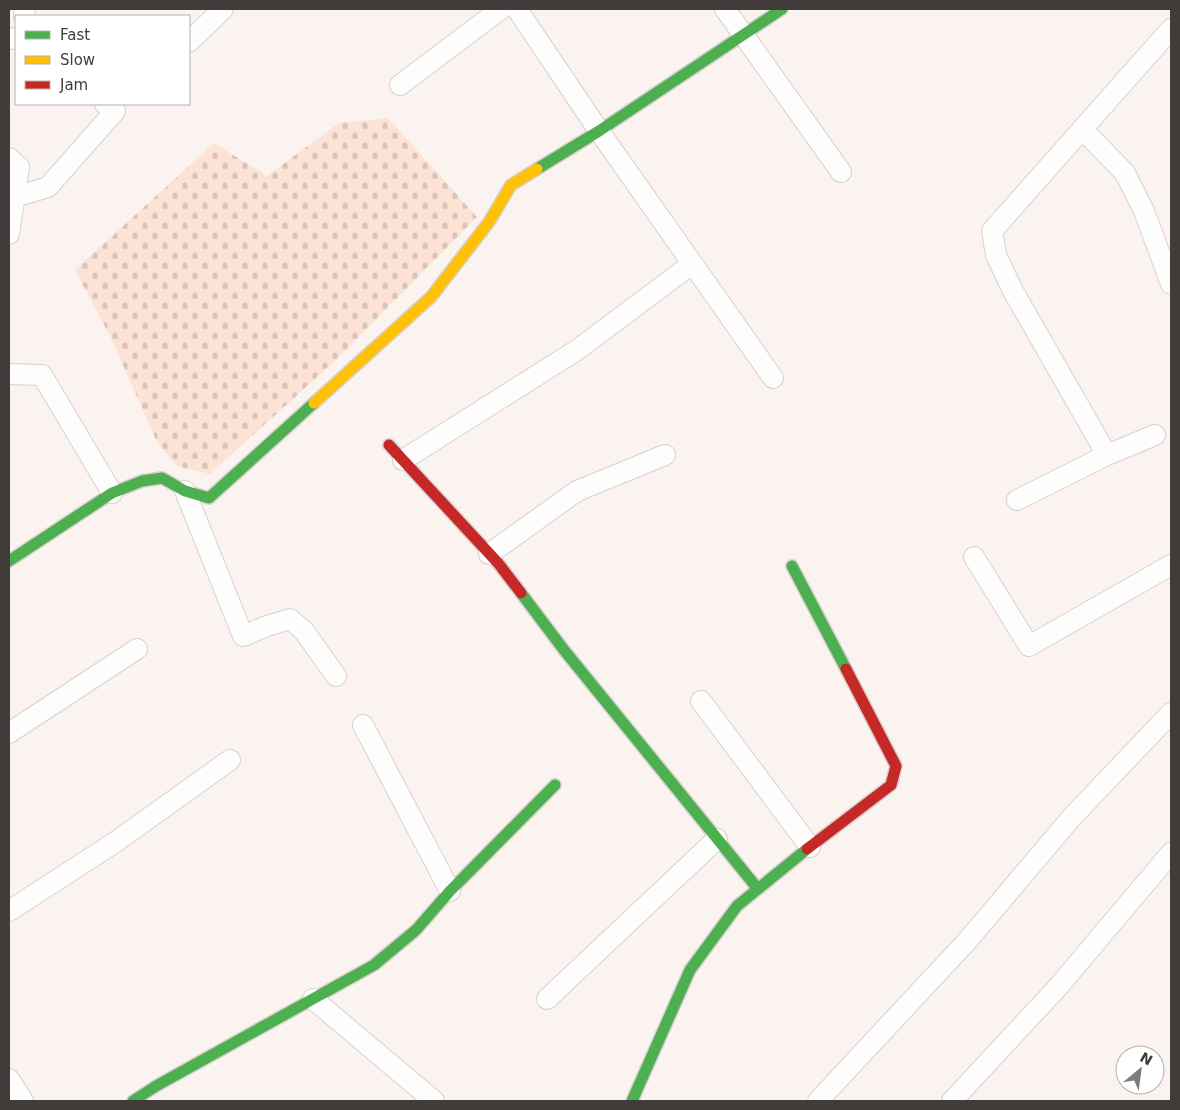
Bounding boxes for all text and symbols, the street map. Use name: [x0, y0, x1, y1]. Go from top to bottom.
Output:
legend: [15, 15, 190, 105]
text: Fast: [60, 26, 90, 44]
text: Slow: [60, 51, 95, 69]
text: Jam: [59, 76, 88, 94]
north arrow: [1115, 1045, 1165, 1095]
text: N: [1137, 1049, 1155, 1068]

